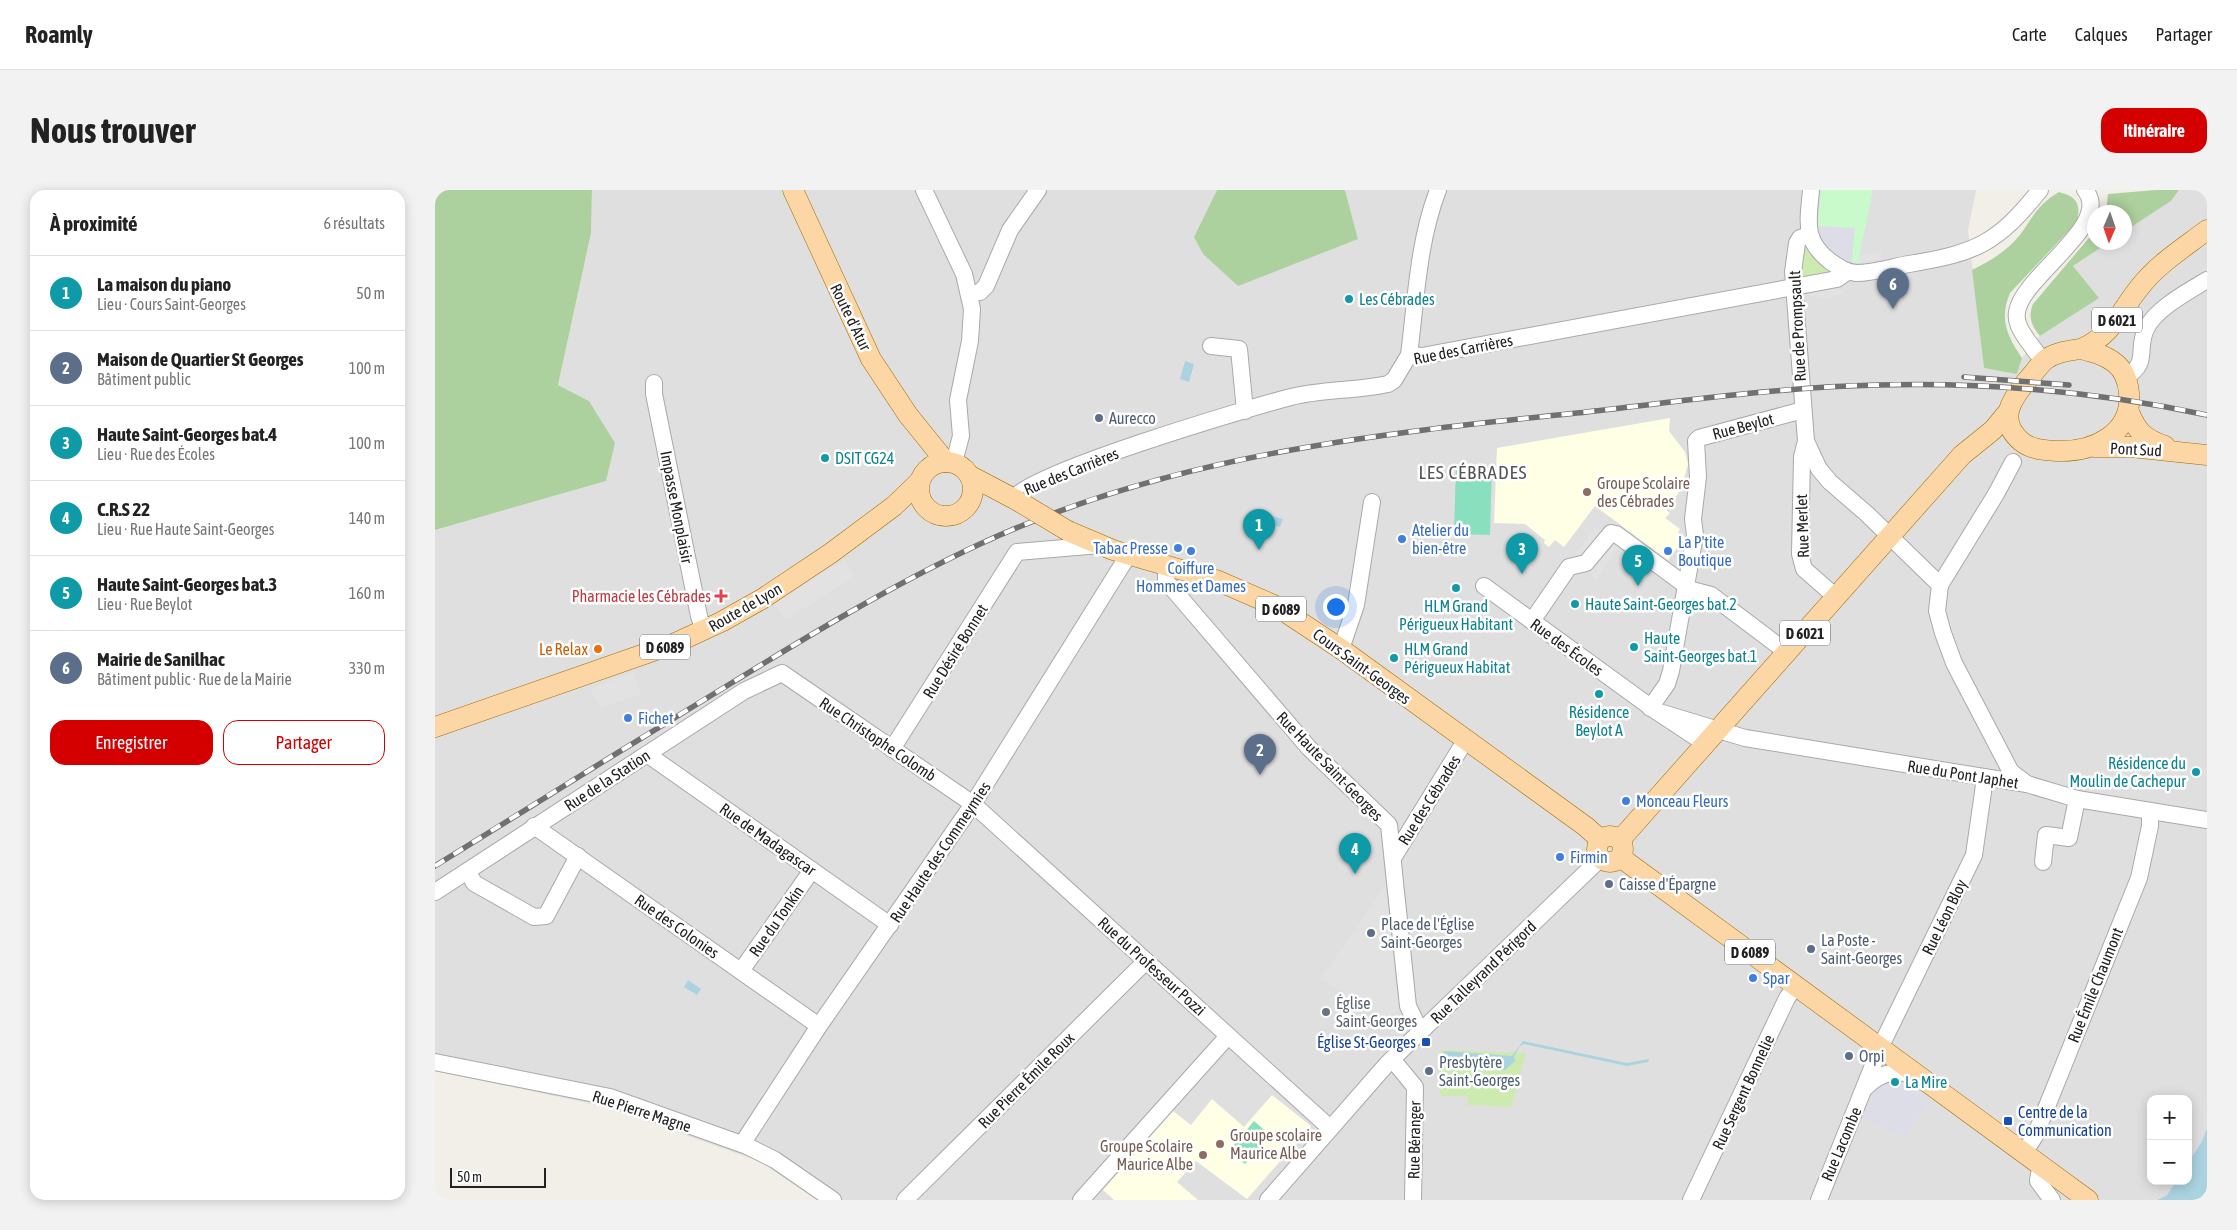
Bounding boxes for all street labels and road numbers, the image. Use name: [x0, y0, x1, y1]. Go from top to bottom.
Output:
street label: Rue de Prompsault: [1785, 270, 1810, 382]
street label: Route d'Atur: [827, 281, 875, 354]
road number: D 6021: [2092, 308, 2142, 332]
street label: Rue des Carrières: [1412, 331, 1514, 367]
street label: Rue Beylot: [1710, 409, 1776, 444]
street label: Pont Sud: [2110, 439, 2162, 459]
street label: Rue des Carrières: [1021, 444, 1121, 498]
street label: Impasse Monplaisir: [656, 449, 697, 565]
street label: Rue Merlet: [1792, 493, 1812, 558]
street label: Route de Lyon: [705, 579, 785, 636]
road number: D 6089: [1256, 596, 1306, 622]
street label: Rue Désiré Bonnet: [919, 600, 991, 701]
street label: Rue des Écoles: [1527, 615, 1607, 680]
road number: D 6021: [1780, 620, 1830, 646]
street label: Cours Saint-Georges: [1309, 625, 1415, 708]
road number: D 6089: [640, 634, 690, 660]
street label: Rue Christophe Colomb: [816, 693, 940, 785]
street label: Rue Haute Saint-Georges: [1273, 708, 1387, 825]
street label: Rue de la Station: [561, 746, 653, 814]
street label: Rue des Cébrades: [1394, 752, 1464, 848]
street label: Rue du Pont Japhet: [1906, 756, 2020, 793]
street label: Rue Haute des Commeymies: [886, 778, 995, 926]
street label: Rue de Madagascar: [716, 799, 820, 880]
street label: Rue Léon Bloy: [1918, 876, 1971, 958]
street label: Rue du Tonkin: [745, 882, 807, 960]
street label: Rue des Colonies: [631, 890, 723, 962]
street label: Rue du Professeur Pozzi: [1095, 913, 1209, 1019]
street label: Rue Talleyrand Périgord: [1427, 917, 1540, 1028]
street label: Rue Émile Chaumont: [2064, 925, 2126, 1045]
road number: D 6089: [1725, 940, 1775, 964]
street label: Rue Pierre Émile Roux: [974, 1028, 1078, 1132]
street label: Rue Sergent Bonnelie: [1708, 1032, 1778, 1153]
street label: Rue Pierre Magne: [590, 1087, 694, 1136]
street label: Rue Béranger: [1404, 1100, 1425, 1179]
street label: Rue Lacombe: [1817, 1104, 1865, 1184]

